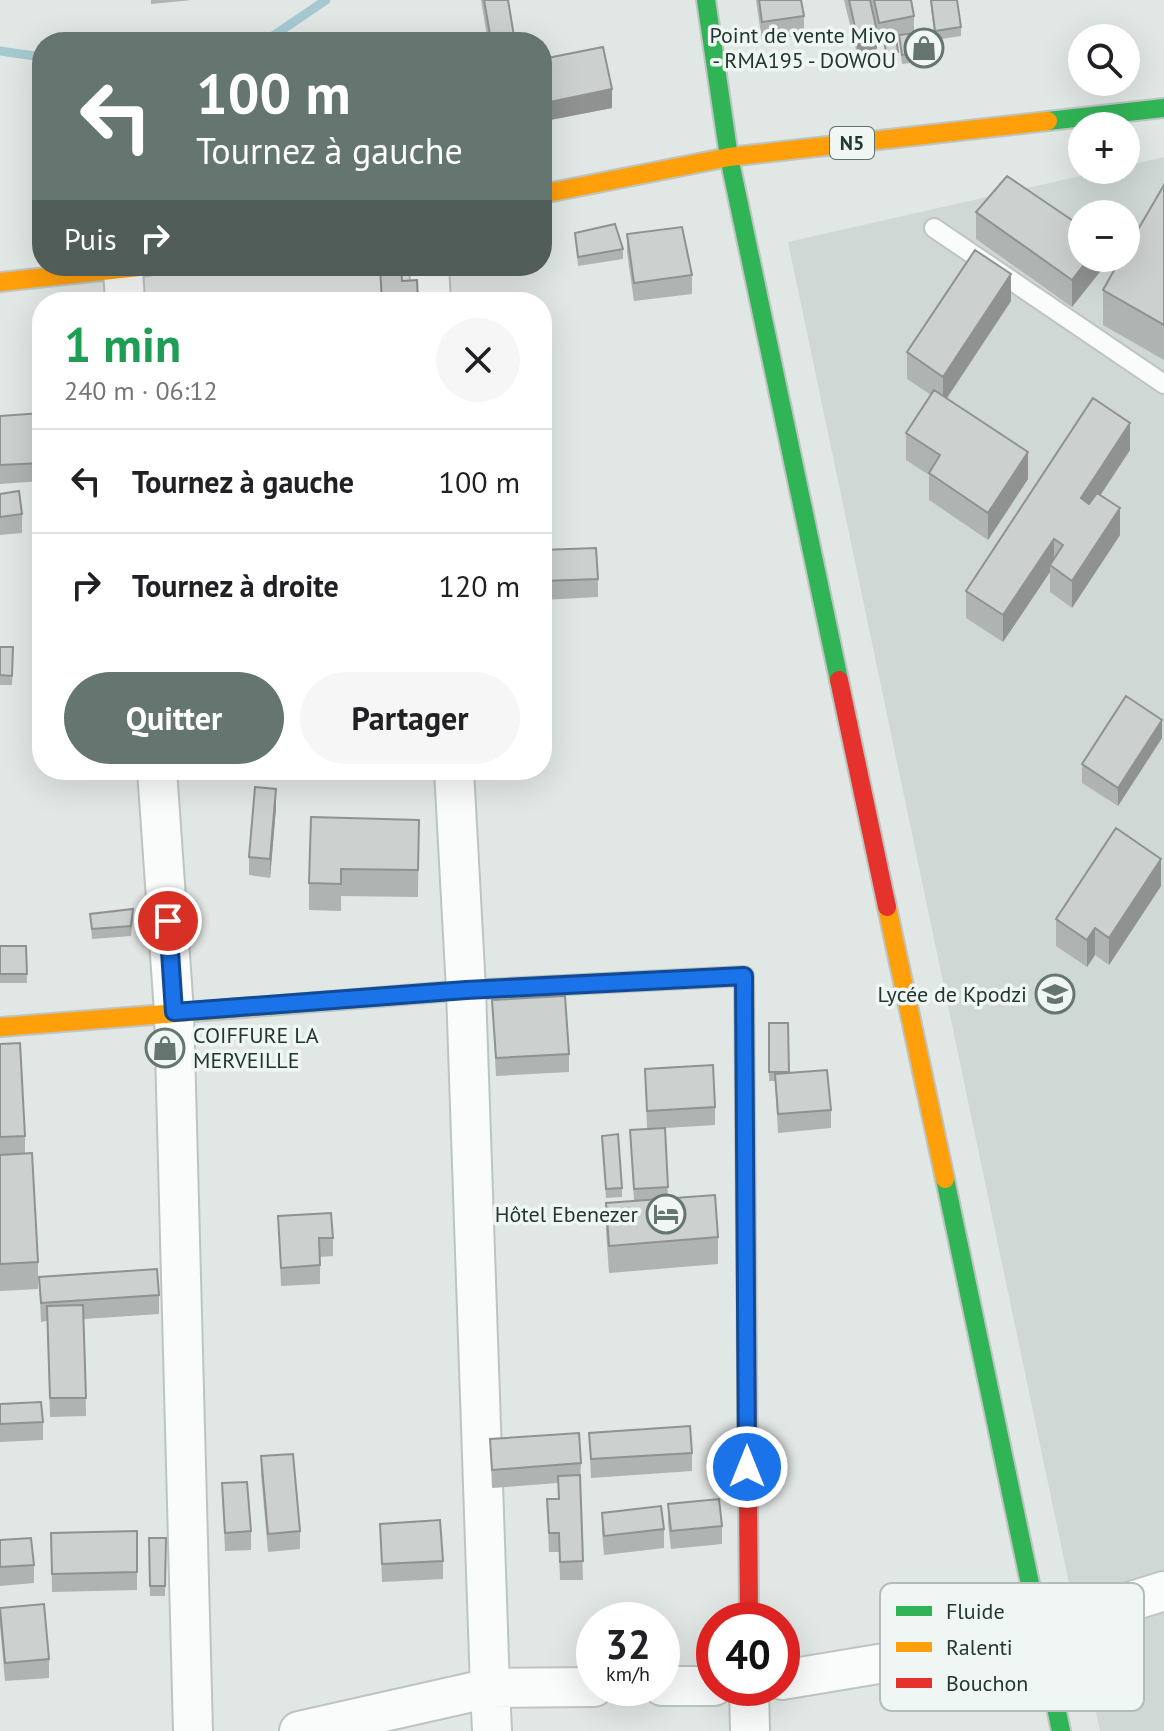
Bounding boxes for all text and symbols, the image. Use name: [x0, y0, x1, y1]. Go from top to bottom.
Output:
place label: Point de vente Mivo - RMA195 - DOWOU: [710, 21, 896, 74]
map controls: [1068, 24, 1140, 272]
button: search: [1068, 24, 1140, 96]
shop icon: Point de vente Mivo - RMA195 - DOWOU: [903, 27, 945, 69]
text: 100 m: [196, 57, 351, 129]
icon: left: [64, 64, 168, 168]
button: +: [1068, 112, 1140, 184]
text: Tournez à gauche: [196, 127, 463, 174]
road number: N5: [830, 127, 874, 159]
button: −: [1068, 200, 1140, 272]
icon: right: [133, 216, 177, 260]
text: Puis: [64, 219, 117, 258]
text: 1 min: [64, 313, 181, 375]
button: close: [436, 318, 520, 402]
text: 240 m · 06:12: [64, 374, 218, 407]
icon: left: [64, 459, 108, 503]
text: Tournez à gauche: [132, 462, 354, 501]
text: 100 m: [439, 462, 520, 501]
icon: right: [64, 563, 108, 607]
text: Tournez à droite: [132, 566, 339, 605]
text: 120 m: [439, 566, 520, 605]
button: Quitter: [64, 672, 284, 764]
button: Partager: [300, 672, 520, 764]
pin: [134, 887, 202, 955]
icon: arrive: [146, 899, 190, 943]
school or university icon: Lycée de Kpodzi: [1034, 973, 1076, 1015]
place label: Lycée de Kpodzi: [877, 980, 1027, 1008]
place label: COIFFURE LA MERVEILLE: [193, 1021, 319, 1074]
shop icon: COIFFURE LA MERVEILLE: [144, 1027, 186, 1069]
hotel icon: Hôtel Ebenezer: [645, 1193, 687, 1235]
place label: Hôtel Ebenezer: [495, 1200, 639, 1228]
position arrow: [705, 1425, 789, 1509]
legend: [880, 1583, 1144, 1711]
text: Fluide: [946, 1597, 1005, 1625]
speed limit sign: 40: [696, 1602, 800, 1706]
text: 32: [605, 1618, 651, 1670]
text: Ralenti: [946, 1633, 1013, 1661]
text: km/h: [606, 1661, 650, 1687]
text: Bouchon: [946, 1669, 1028, 1697]

